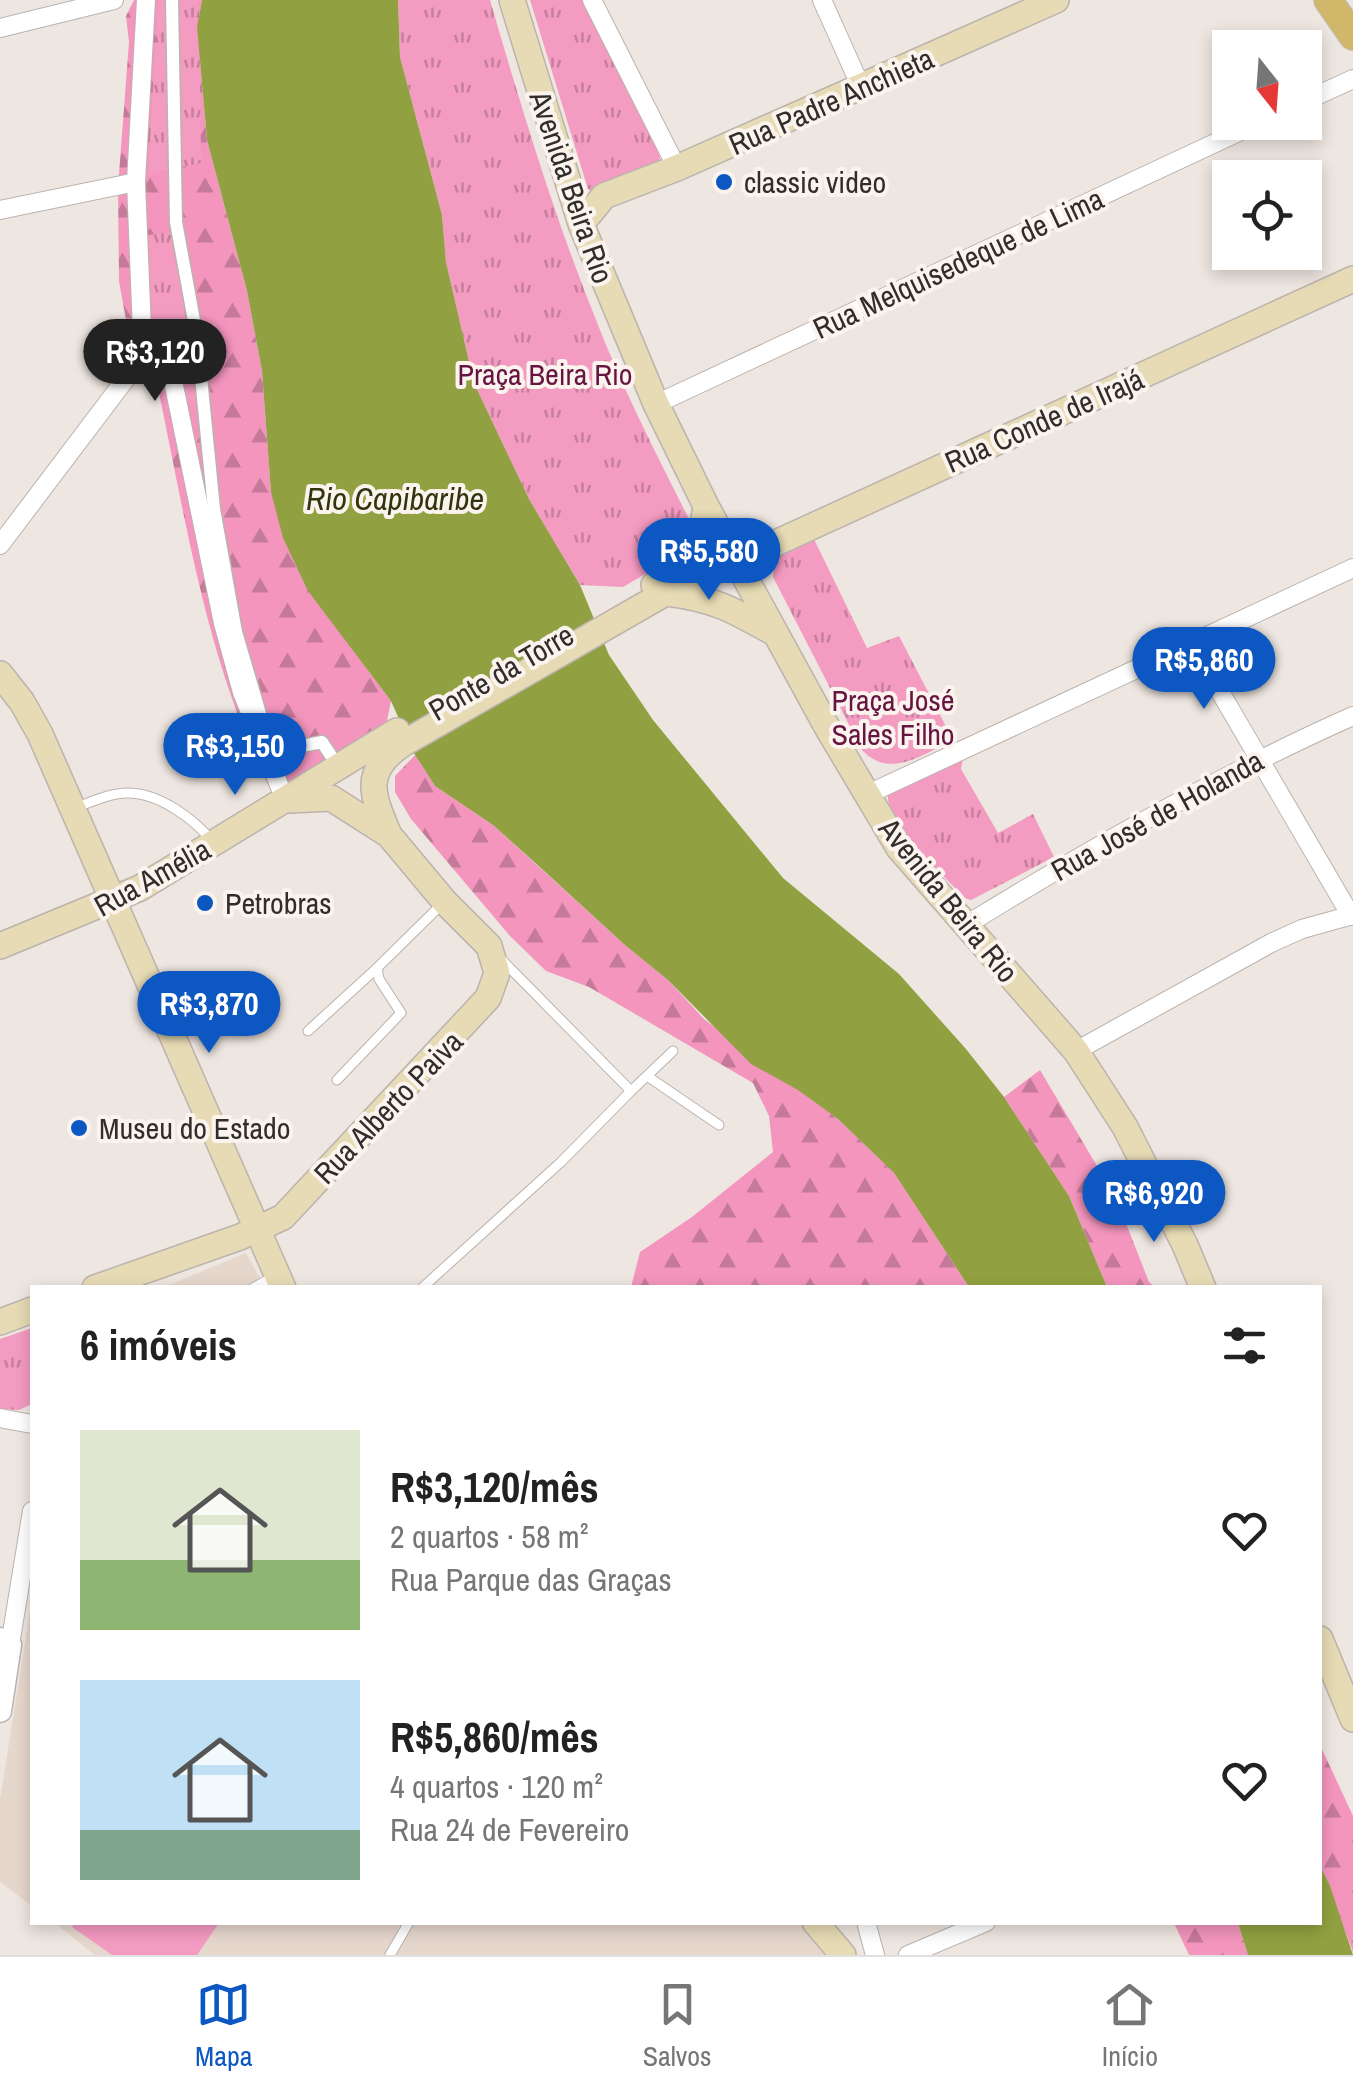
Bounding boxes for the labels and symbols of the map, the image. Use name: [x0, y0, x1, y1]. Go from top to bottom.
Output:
north arrow: [1212, 30, 1322, 140]
street label: Rua Padre Anchieta: [722, 38, 940, 164]
street label: Avenida Beira Rio: [520, 85, 624, 288]
place label: classic video: [744, 162, 886, 202]
marker: classic video: [713, 171, 735, 193]
street label: Rua Melquisedeque de Lima: [806, 178, 1110, 348]
pin: R$3,120: [63, 319, 247, 404]
park label: Praça Beira Rio: [457, 354, 633, 394]
street label: Rua Conde de Irajá: [938, 358, 1150, 482]
water label: Rio Capibaribe: [306, 477, 484, 520]
pin: R$5,580: [617, 518, 801, 603]
street label: Ponte da Torre: [421, 614, 581, 730]
pin: R$5,860: [1112, 627, 1296, 712]
park label: Praça José Sales Filho: [831, 680, 955, 754]
pin: R$3,150: [143, 713, 327, 798]
street label: Rua José de Holanda: [1044, 740, 1270, 890]
street label: Avenida Beira Rio: [870, 809, 1028, 991]
street label: Rua Amélia: [87, 829, 218, 925]
place label: Petrobras: [225, 883, 332, 923]
marker: Petrobras: [194, 892, 216, 914]
pin: R$3,870: [117, 971, 301, 1056]
street label: Rua Alberto Paiva: [305, 1022, 471, 1192]
place label: Museu do Estado: [99, 1108, 290, 1148]
marker: Museu do Estado: [68, 1117, 90, 1139]
pin: R$6,920: [1062, 1160, 1246, 1245]

